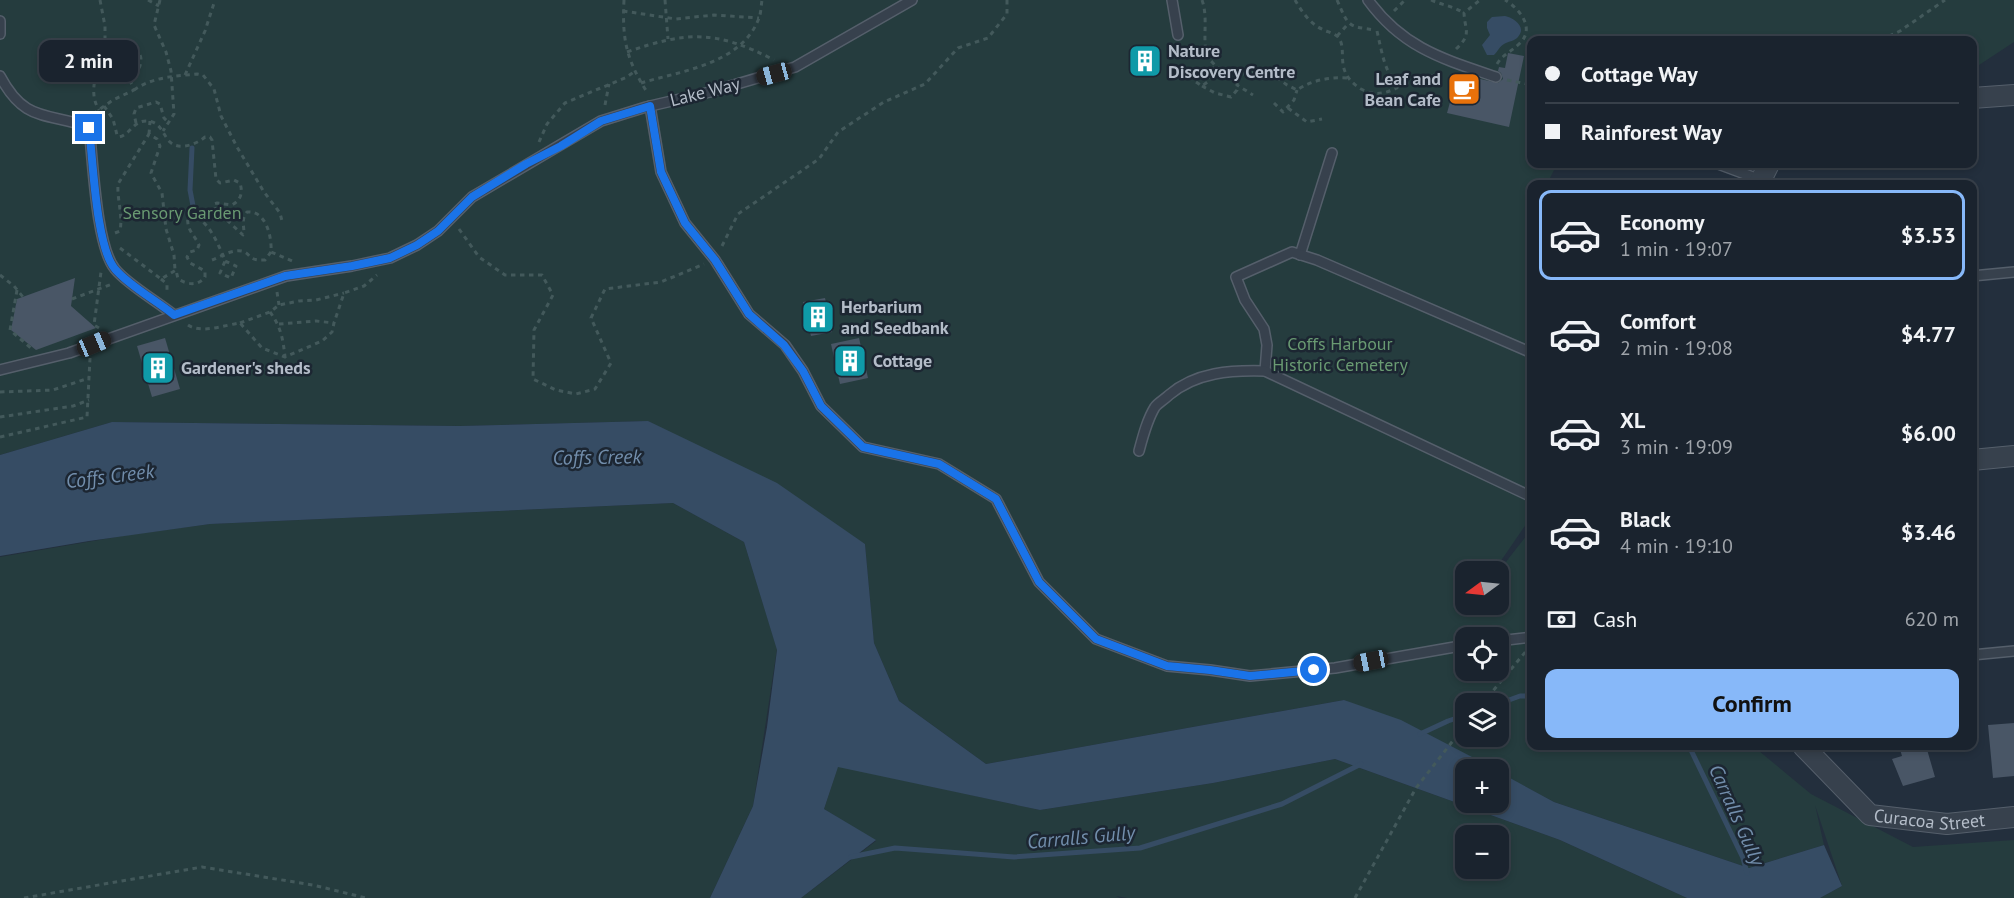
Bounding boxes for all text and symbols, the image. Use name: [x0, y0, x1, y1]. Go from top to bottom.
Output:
place label: Nature Discovery Centre: [1168, 39, 1295, 83]
callout: 2 min: [40, 41, 138, 83]
building icon: Nature Discovery Centre: [1127, 43, 1163, 79]
text: 2 min: [64, 48, 113, 74]
text: Cottage Way: [1581, 60, 1698, 88]
car: [754, 61, 794, 87]
place label: Leaf and Bean Cafe: [1365, 67, 1441, 111]
cafe icon: Leaf and Bean Cafe: [1446, 71, 1482, 107]
street label: Lake Way: [667, 72, 743, 111]
route end: [75, 114, 102, 141]
text: Rainforest Way: [1581, 118, 1722, 146]
park label: Sensory Garden: [122, 201, 242, 224]
icon: car: [1548, 208, 1602, 262]
text: Economy: [1620, 208, 1704, 236]
text: $3.53: [1901, 221, 1956, 249]
text: 1 min · 19:07: [1620, 236, 1733, 262]
place label: Herbarium and Seedbank: [841, 295, 949, 339]
building icon: Herbarium and Seedbank: [800, 299, 836, 335]
icon: car: [1548, 307, 1602, 361]
text: Comfort: [1620, 307, 1696, 335]
text: $4.77: [1901, 320, 1956, 348]
car: [74, 329, 114, 359]
park label: Coffs Harbour Historic Cemetery: [1272, 332, 1408, 376]
text: 2 min · 19:08: [1620, 335, 1733, 361]
building icon: Cottage: [832, 343, 868, 379]
place label: Cottage: [873, 349, 932, 372]
building icon: Gardener's sheds: [140, 350, 176, 386]
place label: Gardener's sheds: [181, 356, 311, 379]
icon: car: [1548, 406, 1602, 460]
text: XL: [1620, 406, 1645, 434]
text: $6.00: [1901, 419, 1956, 447]
text: 3 min · 19:09: [1620, 434, 1733, 460]
water label: Coffs Creek: [552, 443, 643, 471]
water label: Coffs Creek: [64, 458, 157, 494]
icon: car: [1548, 505, 1602, 559]
text: Black: [1620, 505, 1671, 533]
text: $3.46: [1901, 518, 1956, 546]
text: 4 min · 19:10: [1620, 533, 1733, 559]
north arrow: [1455, 561, 1509, 615]
map controls: [1455, 561, 1509, 879]
icon: cash: [1545, 603, 1578, 636]
text: Cash: [1593, 605, 1637, 633]
text: 620 m: [1905, 606, 1959, 632]
button: locate: [1455, 627, 1509, 681]
car: [1352, 649, 1390, 673]
route start: [1300, 656, 1327, 683]
button: Confirm: [1545, 669, 1959, 738]
button: layers: [1455, 693, 1509, 747]
button: +: [1455, 759, 1509, 813]
water label: Carralls Gully: [1703, 760, 1771, 871]
street label: Curacoa Street: [1873, 804, 1986, 835]
water label: Carralls Gully: [1026, 819, 1137, 855]
button: −: [1455, 825, 1509, 879]

